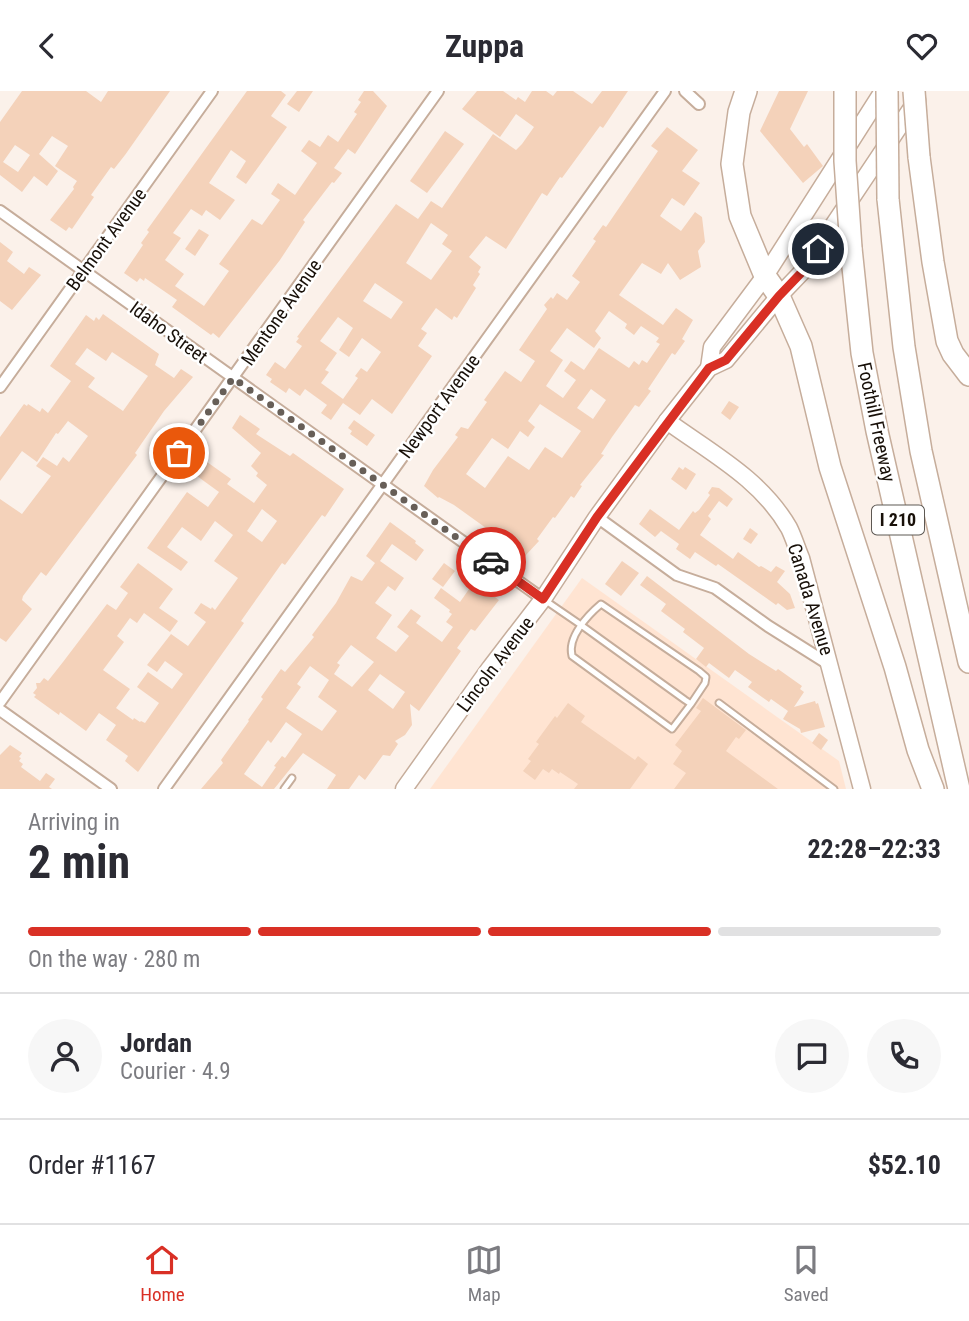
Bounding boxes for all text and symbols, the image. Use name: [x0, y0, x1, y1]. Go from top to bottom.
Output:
icon: back: [28, 27, 66, 65]
text: Zuppa: [445, 27, 524, 65]
icon: heart: [903, 27, 941, 65]
street label: Belmont Avenue: [61, 183, 151, 295]
pin: [788, 219, 848, 279]
icon: home: [799, 230, 837, 268]
street label: Mentone Avenue: [236, 255, 327, 370]
street label: Idaho Street: [125, 296, 212, 368]
street label: Newport Avenue: [394, 350, 485, 463]
street label: Foothill Freeway: [853, 360, 900, 484]
pin: [149, 423, 209, 483]
icon: bag: [160, 434, 198, 472]
road number: I 210: [872, 505, 924, 535]
courier: [456, 527, 526, 597]
street label: Canada Avenue: [783, 540, 838, 658]
icon: car: [472, 543, 510, 581]
street label: Lincoln Avenue: [452, 612, 539, 717]
text: Arriving in: [28, 809, 120, 836]
text: 22:28–22:33: [807, 834, 941, 864]
text: 2 min: [28, 835, 130, 889]
text: On the way · 280 m: [28, 946, 200, 973]
button: person: [28, 1019, 102, 1093]
button: chat: [775, 1019, 849, 1093]
button: phone: [867, 1019, 941, 1093]
text: Jordan: [120, 1028, 192, 1058]
text: Courier · 4.9: [120, 1058, 231, 1085]
text: Order #1167: [28, 1150, 156, 1180]
text: $52.10: [868, 1150, 941, 1180]
tab: Home: [140, 1241, 185, 1306]
tab: Map: [465, 1241, 503, 1306]
tab: Saved: [784, 1241, 829, 1306]

